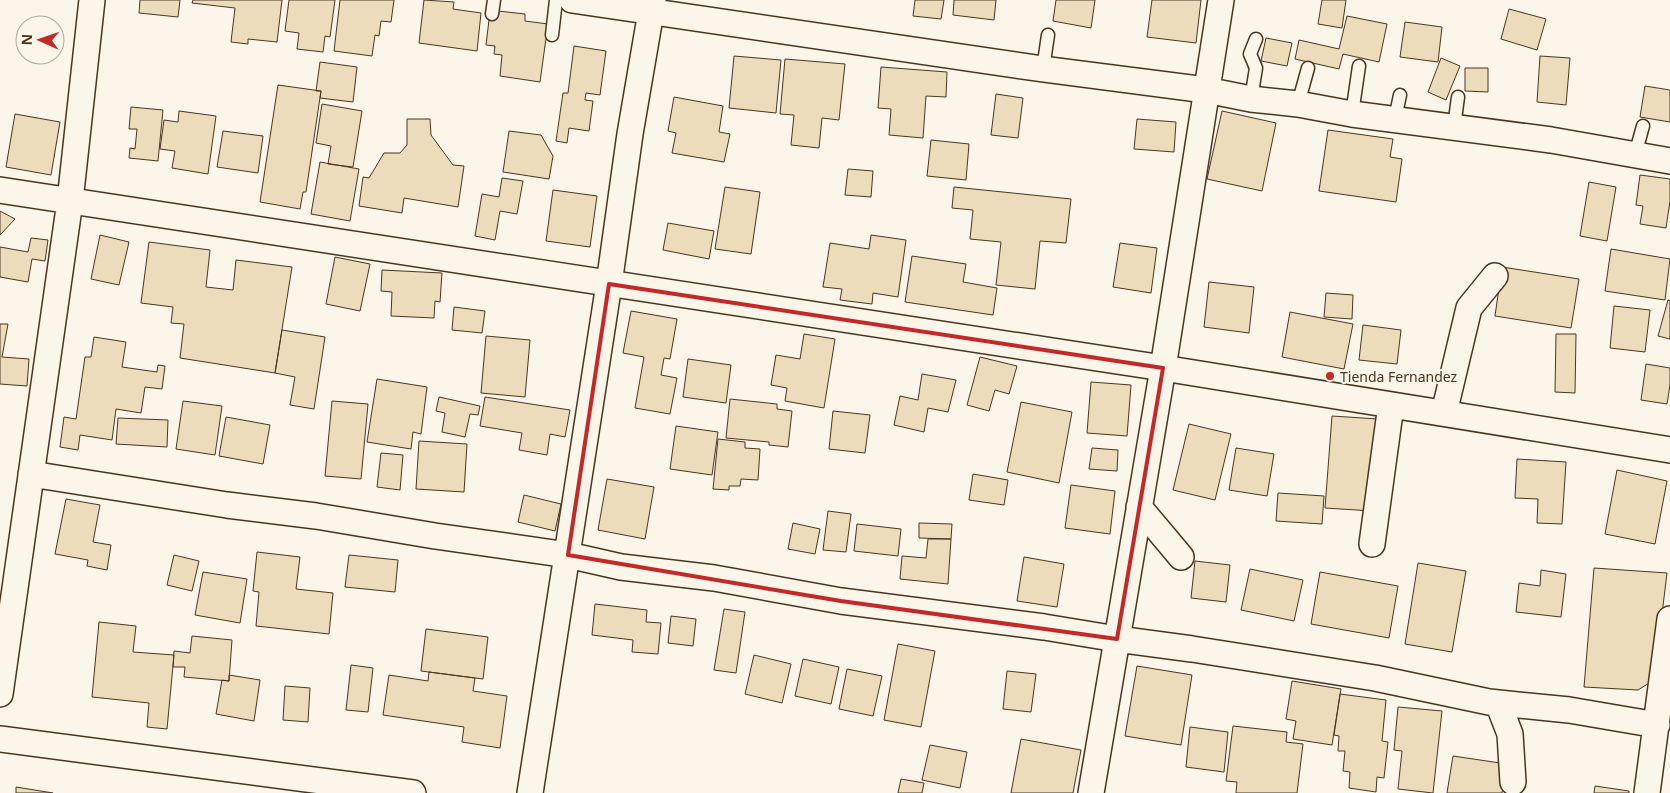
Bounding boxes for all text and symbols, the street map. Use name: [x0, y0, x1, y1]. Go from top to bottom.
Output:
north arrow: [15, 15, 65, 65]
text: N: [17, 34, 36, 46]
place label: Tienda Fernandez: [1340, 367, 1458, 386]
marker: Tienda Fernandez: [1324, 370, 1336, 382]

